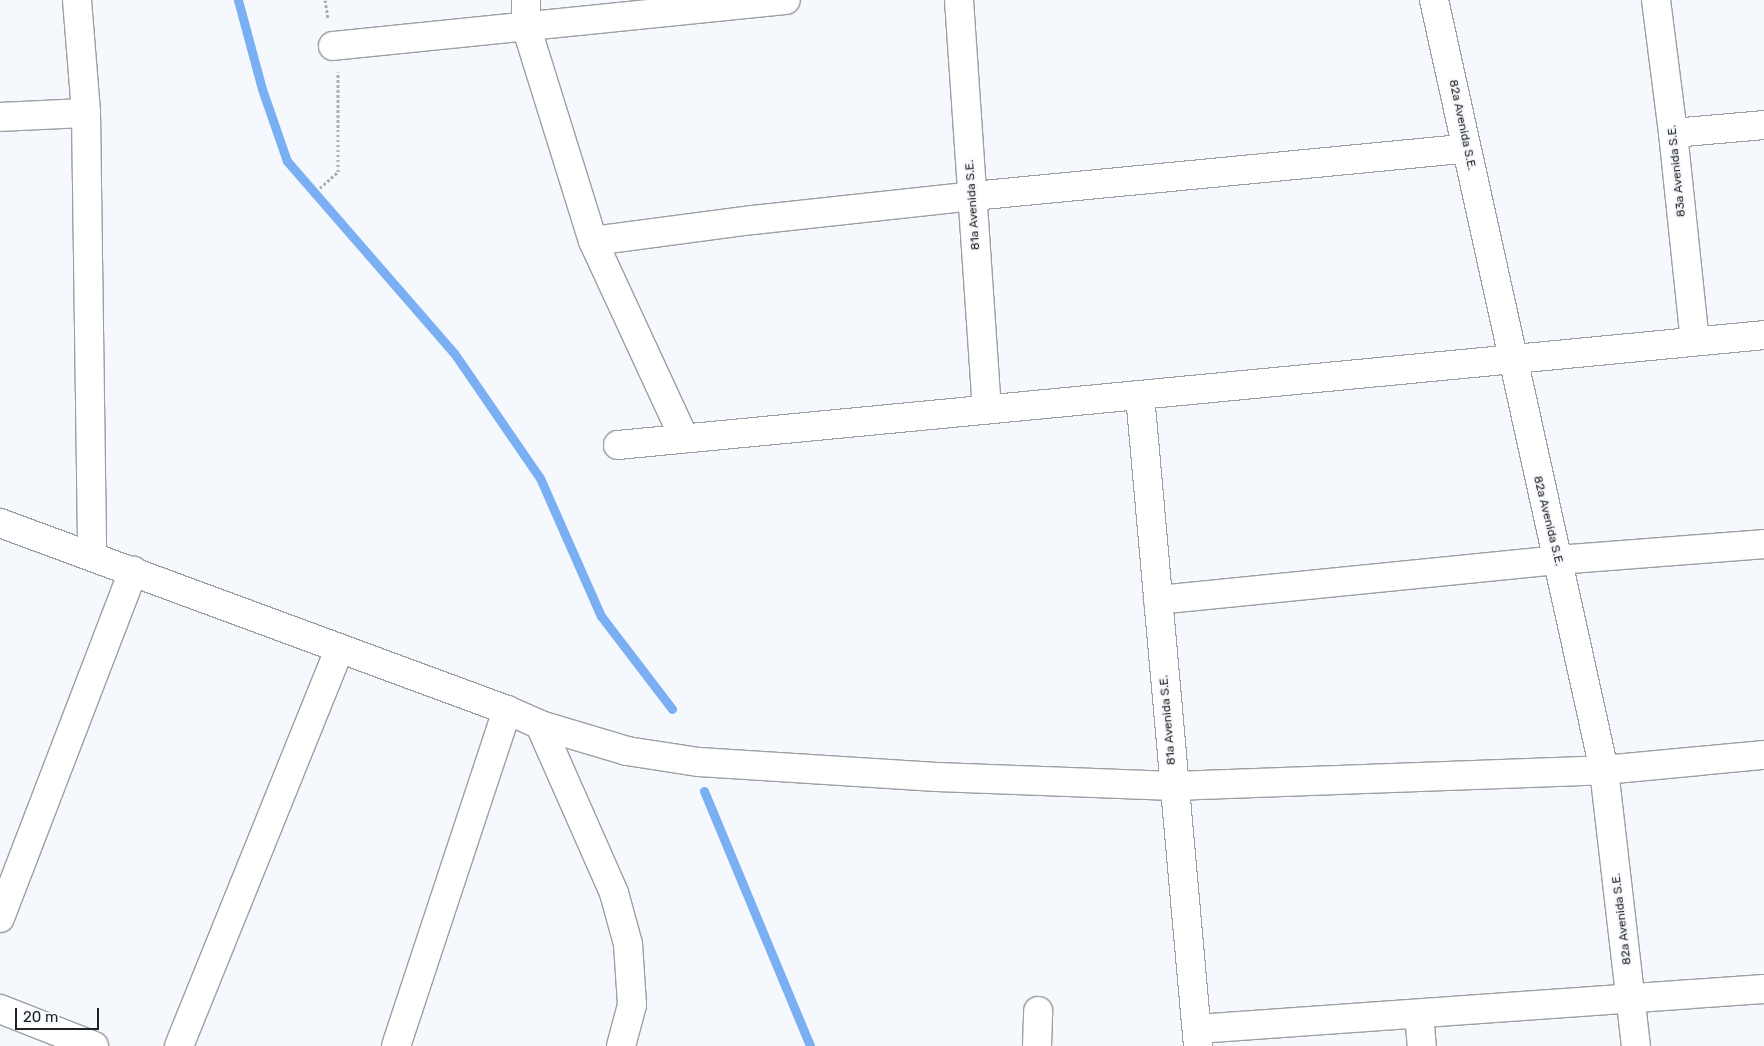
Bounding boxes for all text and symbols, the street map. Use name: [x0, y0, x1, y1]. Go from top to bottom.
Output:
street label: 82a Avenida S.E.: [1445, 78, 1479, 172]
street label: 83a Avenida S.E.: [1665, 124, 1689, 218]
street label: 81a Avenida S.E.: [963, 159, 983, 251]
street label: 82a Avenida S.E.: [1530, 474, 1566, 568]
street label: 81a Avenida S.E.: [1157, 674, 1179, 766]
street label: 82a Avenida S.E.: [1609, 872, 1635, 966]
scale bar: [18, 998, 101, 1030]
text: 20 m: [23, 1008, 58, 1026]

